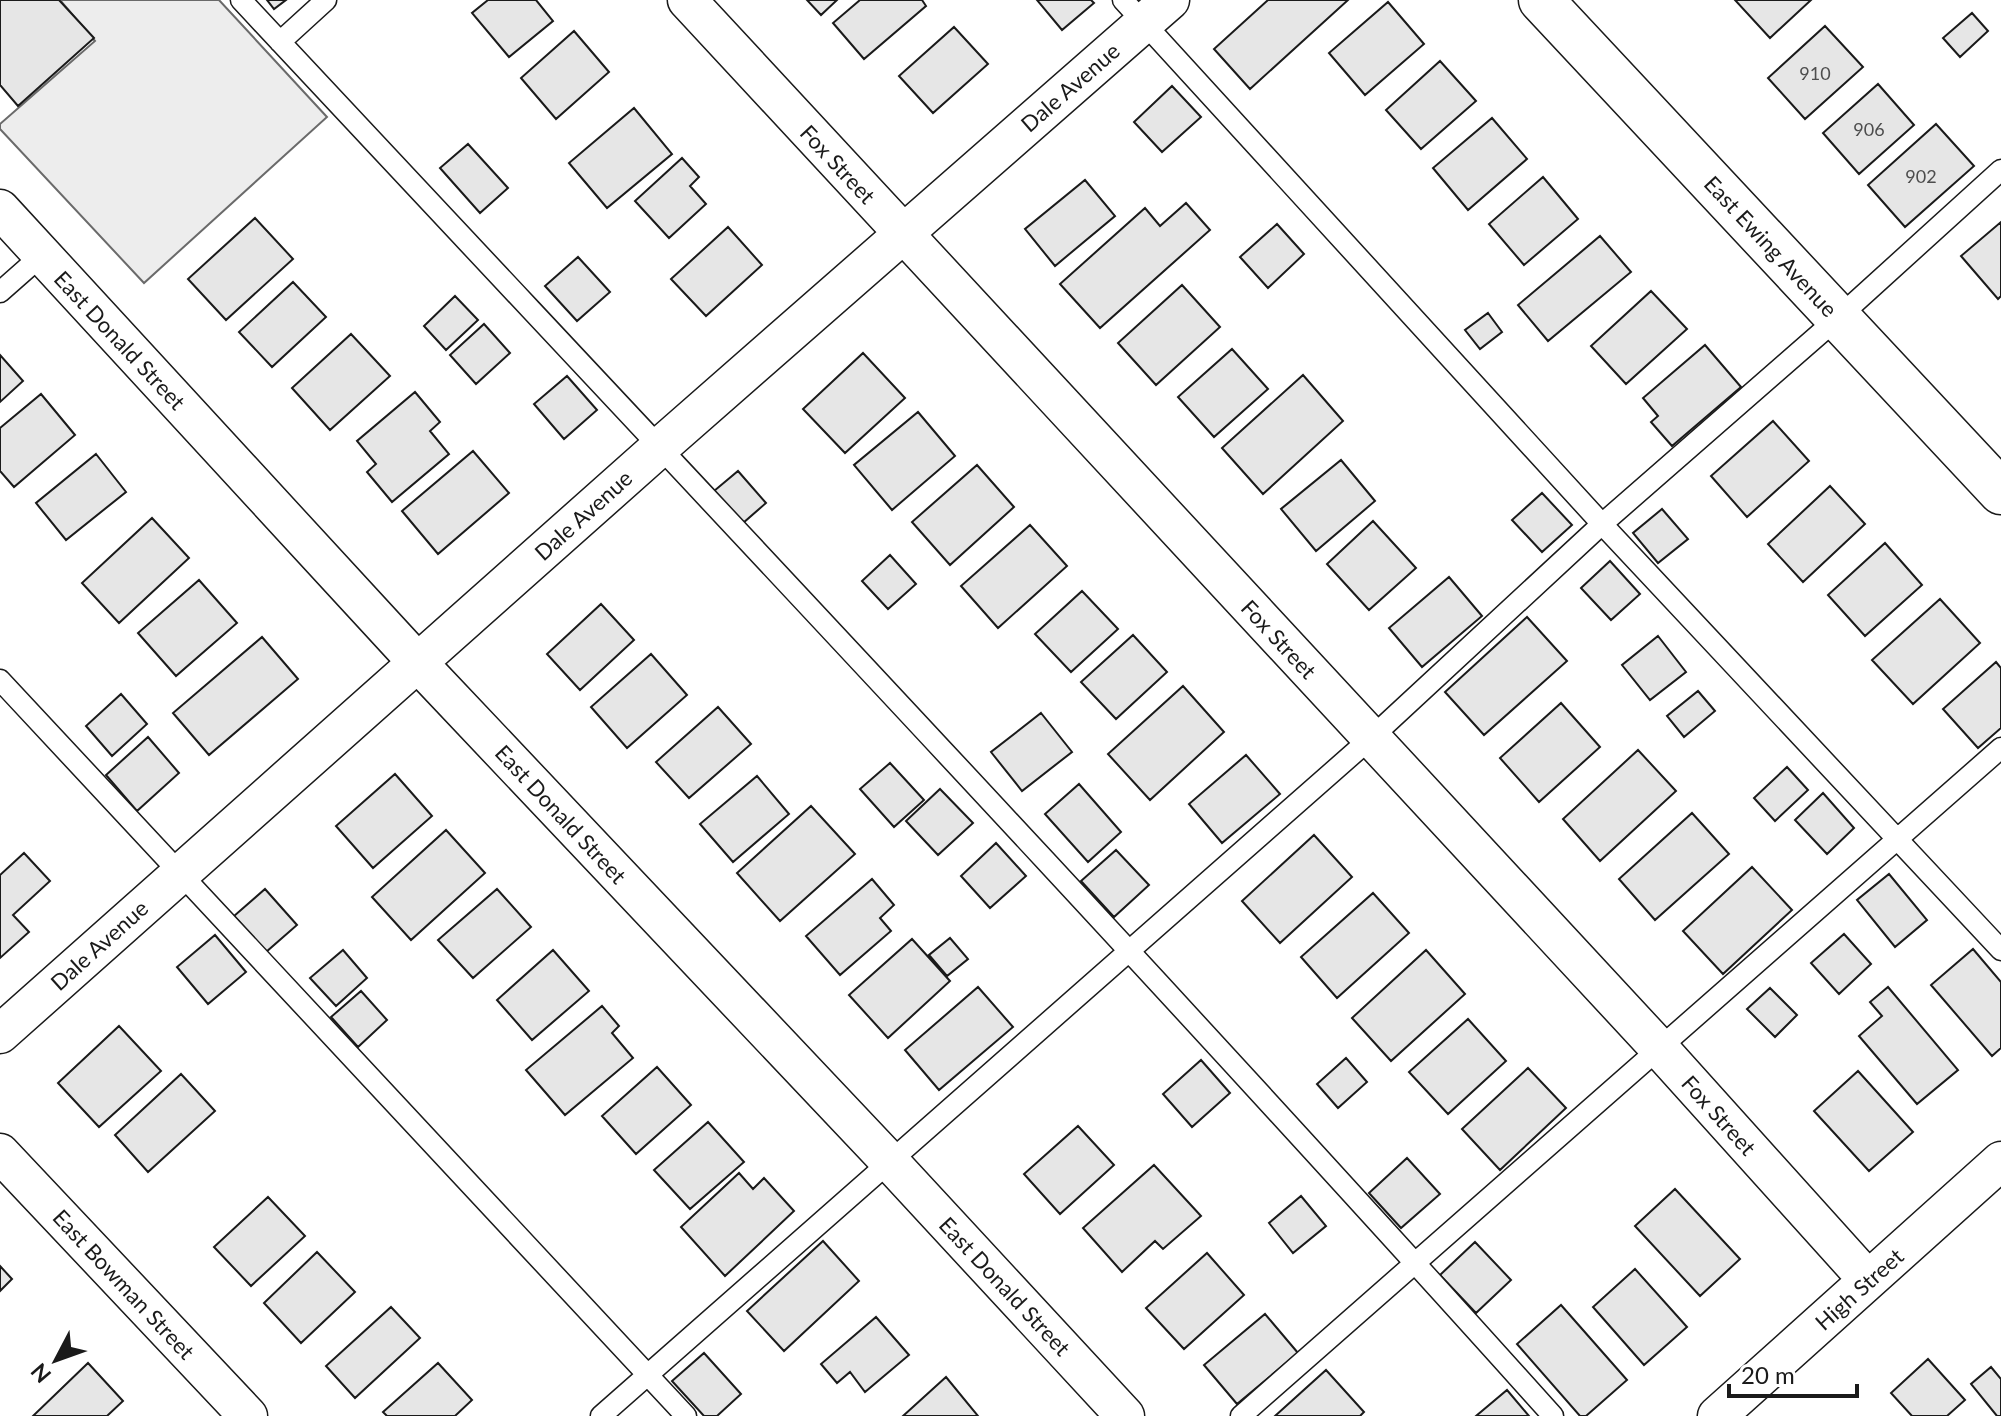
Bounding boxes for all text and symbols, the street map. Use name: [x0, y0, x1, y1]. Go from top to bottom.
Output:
street label: Dale Avenue: [1015, 37, 1125, 137]
house number: 910: [1799, 62, 1831, 84]
house number: 906: [1853, 118, 1885, 140]
street label: Fox Street: [795, 119, 881, 209]
house number: 902: [1905, 165, 1937, 187]
street label: East Ewing Avenue: [1699, 170, 1843, 322]
street label: East Donald Street: [49, 265, 191, 415]
street label: Dale Avenue: [529, 464, 637, 566]
street label: Fox Street: [1236, 594, 1322, 684]
street label: East Donald Street: [490, 739, 632, 889]
street label: Dale Avenue: [45, 894, 153, 996]
street label: Fox Street: [1676, 1070, 1762, 1161]
street label: East Bowman Street: [48, 1203, 200, 1365]
street label: East Donald Street: [934, 1211, 1076, 1361]
street label: High Street: [1809, 1242, 1909, 1336]
north arrow: [16, 1320, 96, 1400]
scale bar: [1729, 1348, 1857, 1398]
text: N: [25, 1358, 56, 1389]
text: 20 m: [1741, 1360, 1795, 1389]

